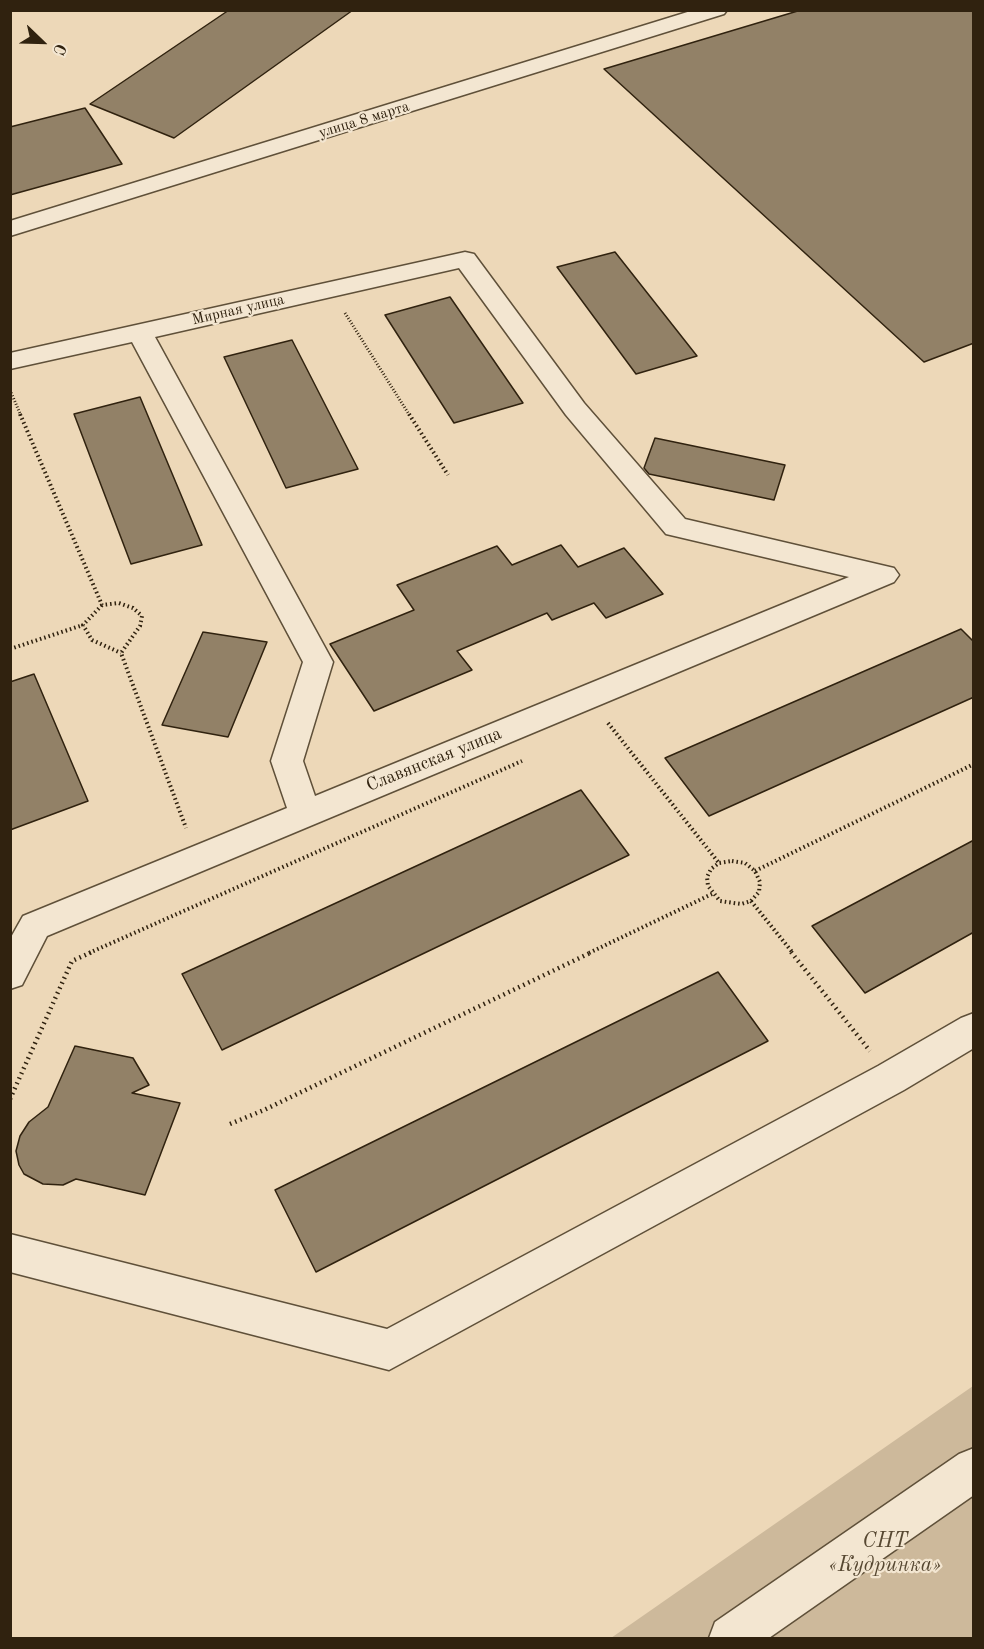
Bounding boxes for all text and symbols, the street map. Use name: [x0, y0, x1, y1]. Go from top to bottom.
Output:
north arrow: [12, 12, 72, 72]
text: С: [49, 41, 68, 57]
street label: улица 8 марта: [317, 98, 411, 142]
street label: Мирная улица: [190, 291, 286, 329]
street label: Славянская улица: [363, 723, 505, 797]
park label: СНТ «Кудринка»: [829, 1528, 941, 1578]

